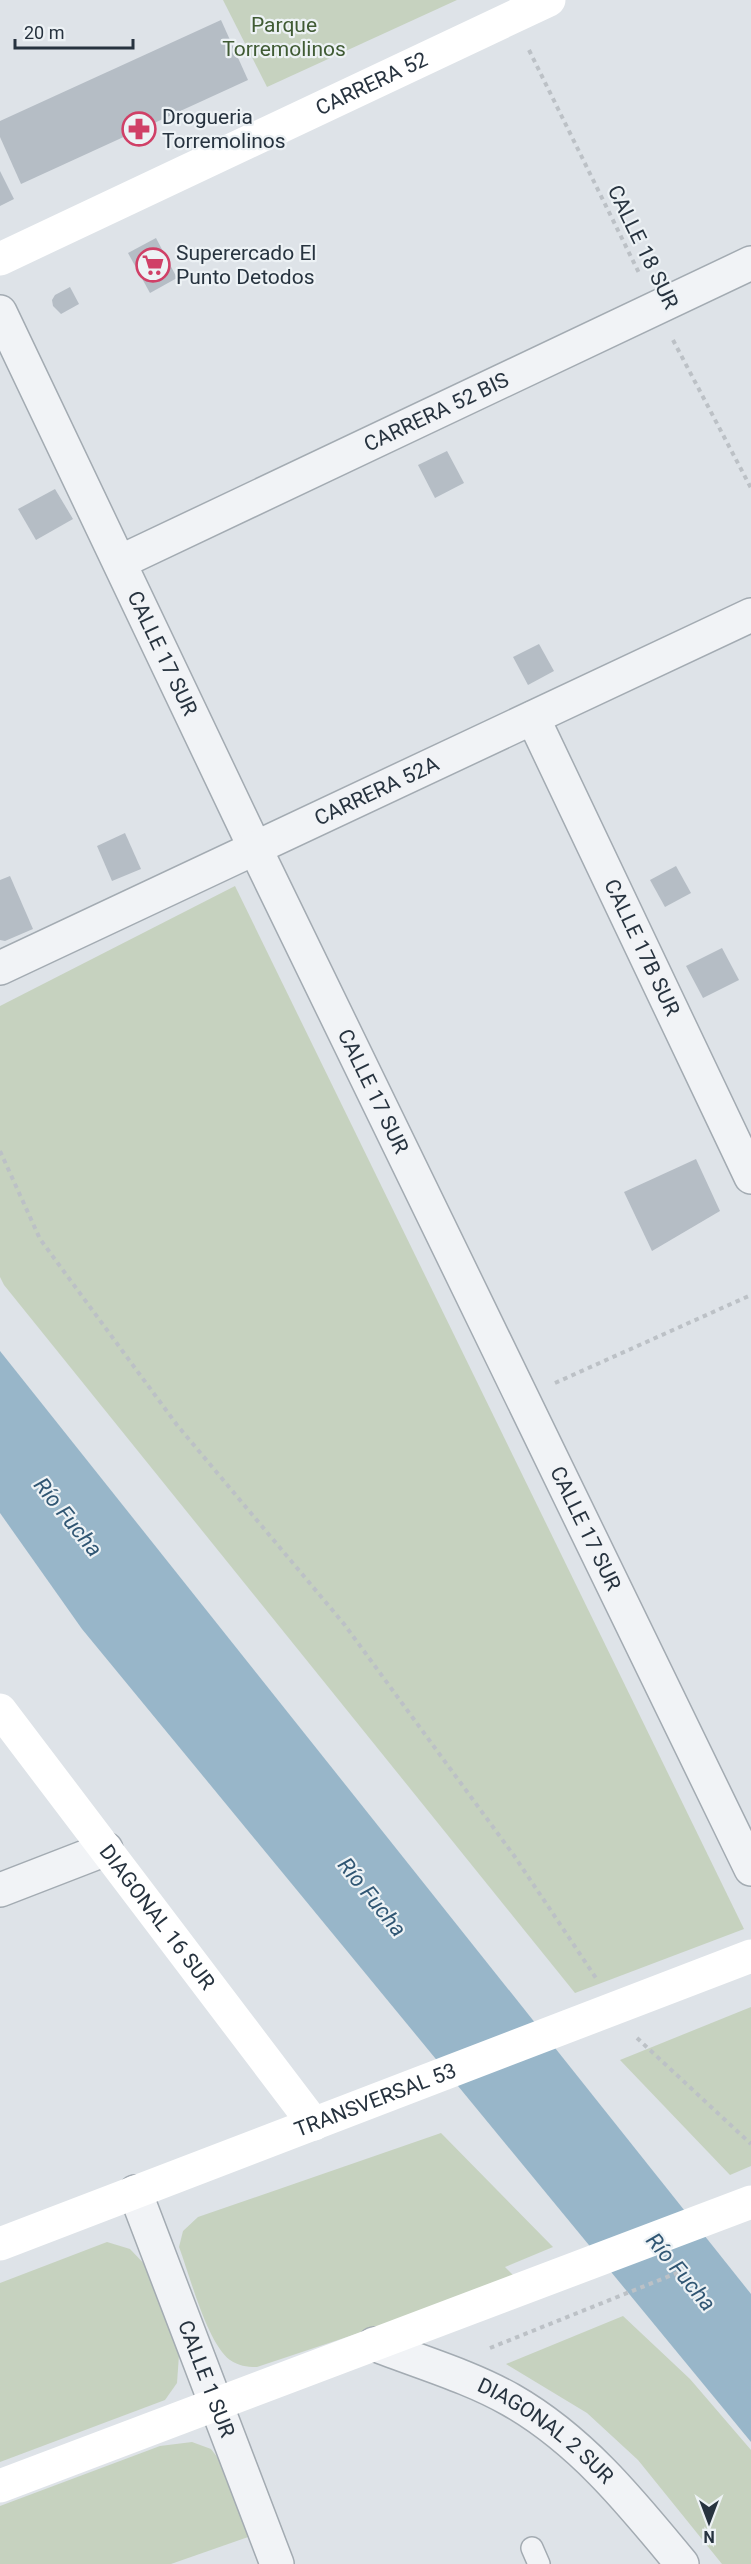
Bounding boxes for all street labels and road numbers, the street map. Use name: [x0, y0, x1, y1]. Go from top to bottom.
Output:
street label: CARRERA 52: [312, 47, 432, 120]
street label: CALLE 18 SUR: [603, 181, 683, 313]
street label: CARRERA 52 BIS: [360, 368, 512, 457]
street label: CALLE 17 SUR: [123, 587, 202, 720]
street label: CARRERA 52A: [311, 751, 443, 830]
street label: CALLE 17B SUR: [599, 875, 685, 1020]
street label: CALLE 17 SUR: [333, 1025, 413, 1157]
street label: CALLE 17 SUR: [545, 1462, 626, 1594]
street label: DIAGONAL 16 SUR: [95, 1840, 220, 1994]
street label: TRANSVERSAL 53: [291, 2058, 460, 2142]
street label: CALLE 1 SUR: [173, 2317, 240, 2441]
street label: DIAGONAL 2 SUR: [474, 2373, 618, 2488]

